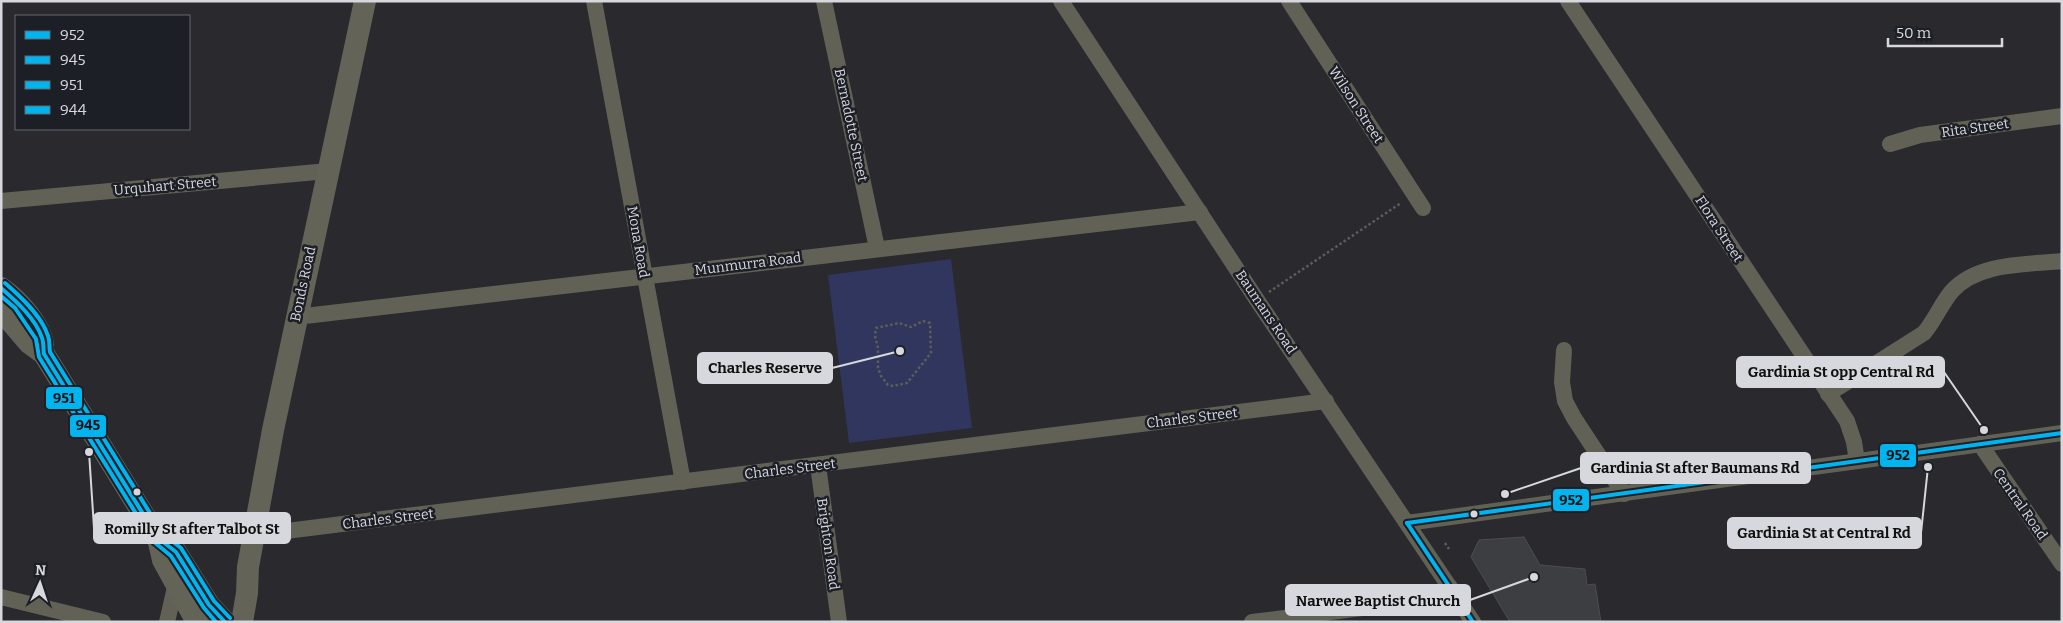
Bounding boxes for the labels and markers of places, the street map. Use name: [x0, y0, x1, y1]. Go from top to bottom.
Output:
callout: Charles Reserve: [698, 353, 832, 383]
callout: Gardinia St opp Central Rd: [1737, 357, 1944, 387]
callout: Gardinia St after Baumans Rd: [1581, 453, 1810, 483]
unlabelled marker: [132, 487, 142, 497]
unlabelled marker: [1469, 509, 1479, 519]
callout: Romilly St after Talbot St: [94, 513, 290, 543]
callout: Gardinia St at Central Rd: [1728, 518, 1921, 548]
callout: Narwee Baptist Church: [1286, 585, 1470, 615]

